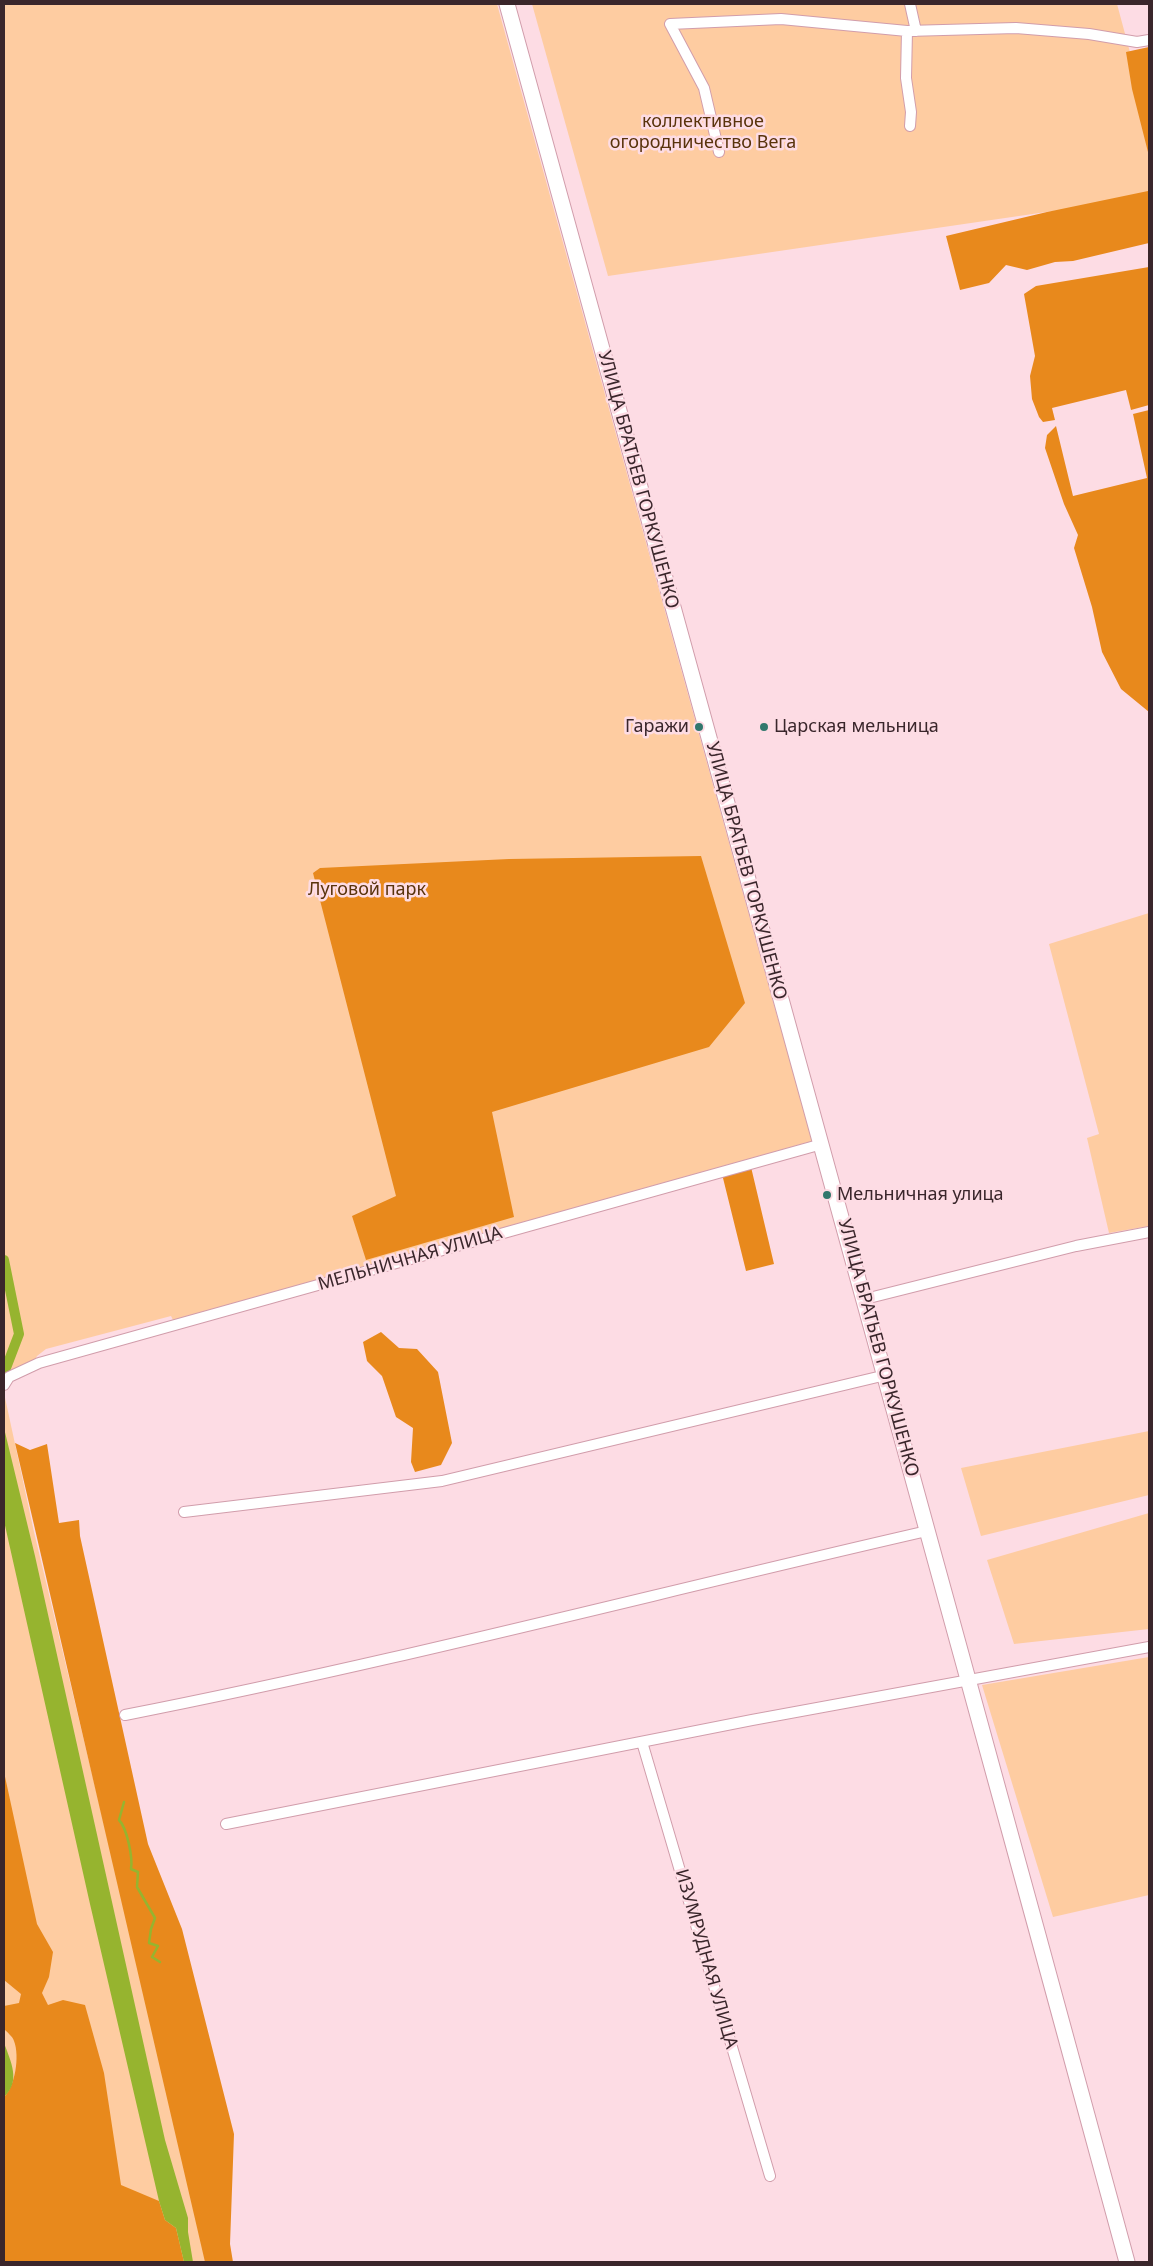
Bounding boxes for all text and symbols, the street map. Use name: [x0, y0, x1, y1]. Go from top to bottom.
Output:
park label: коллективное огородничество Вега: [610, 111, 796, 154]
street label: УЛИЦА БРАТЬЕВ ГОРКУШЕНКО: [593, 349, 683, 611]
place label: Гаражи: [625, 716, 689, 738]
place label: Царская мельница: [774, 716, 939, 738]
marker: Гаражи: [693, 721, 705, 733]
marker: Царская мельница: [758, 721, 770, 733]
street label: УЛИЦА БРАТЬЕВ ГОРКУШЕНКО: [701, 740, 791, 1002]
park label: Луговой парк: [308, 879, 426, 901]
place label: Мельничная улица: [837, 1184, 1004, 1206]
marker: Мельничная улица: [821, 1189, 833, 1201]
street label: УЛИЦА БРАТЬЕВ ГОРКУШЕНКО: [833, 1217, 923, 1479]
street label: МЕЛЬНИЧНАЯ УЛИЦА: [316, 1222, 504, 1296]
street label: ИЗУМРУДНАЯ УЛИЦА: [670, 1867, 742, 2051]

